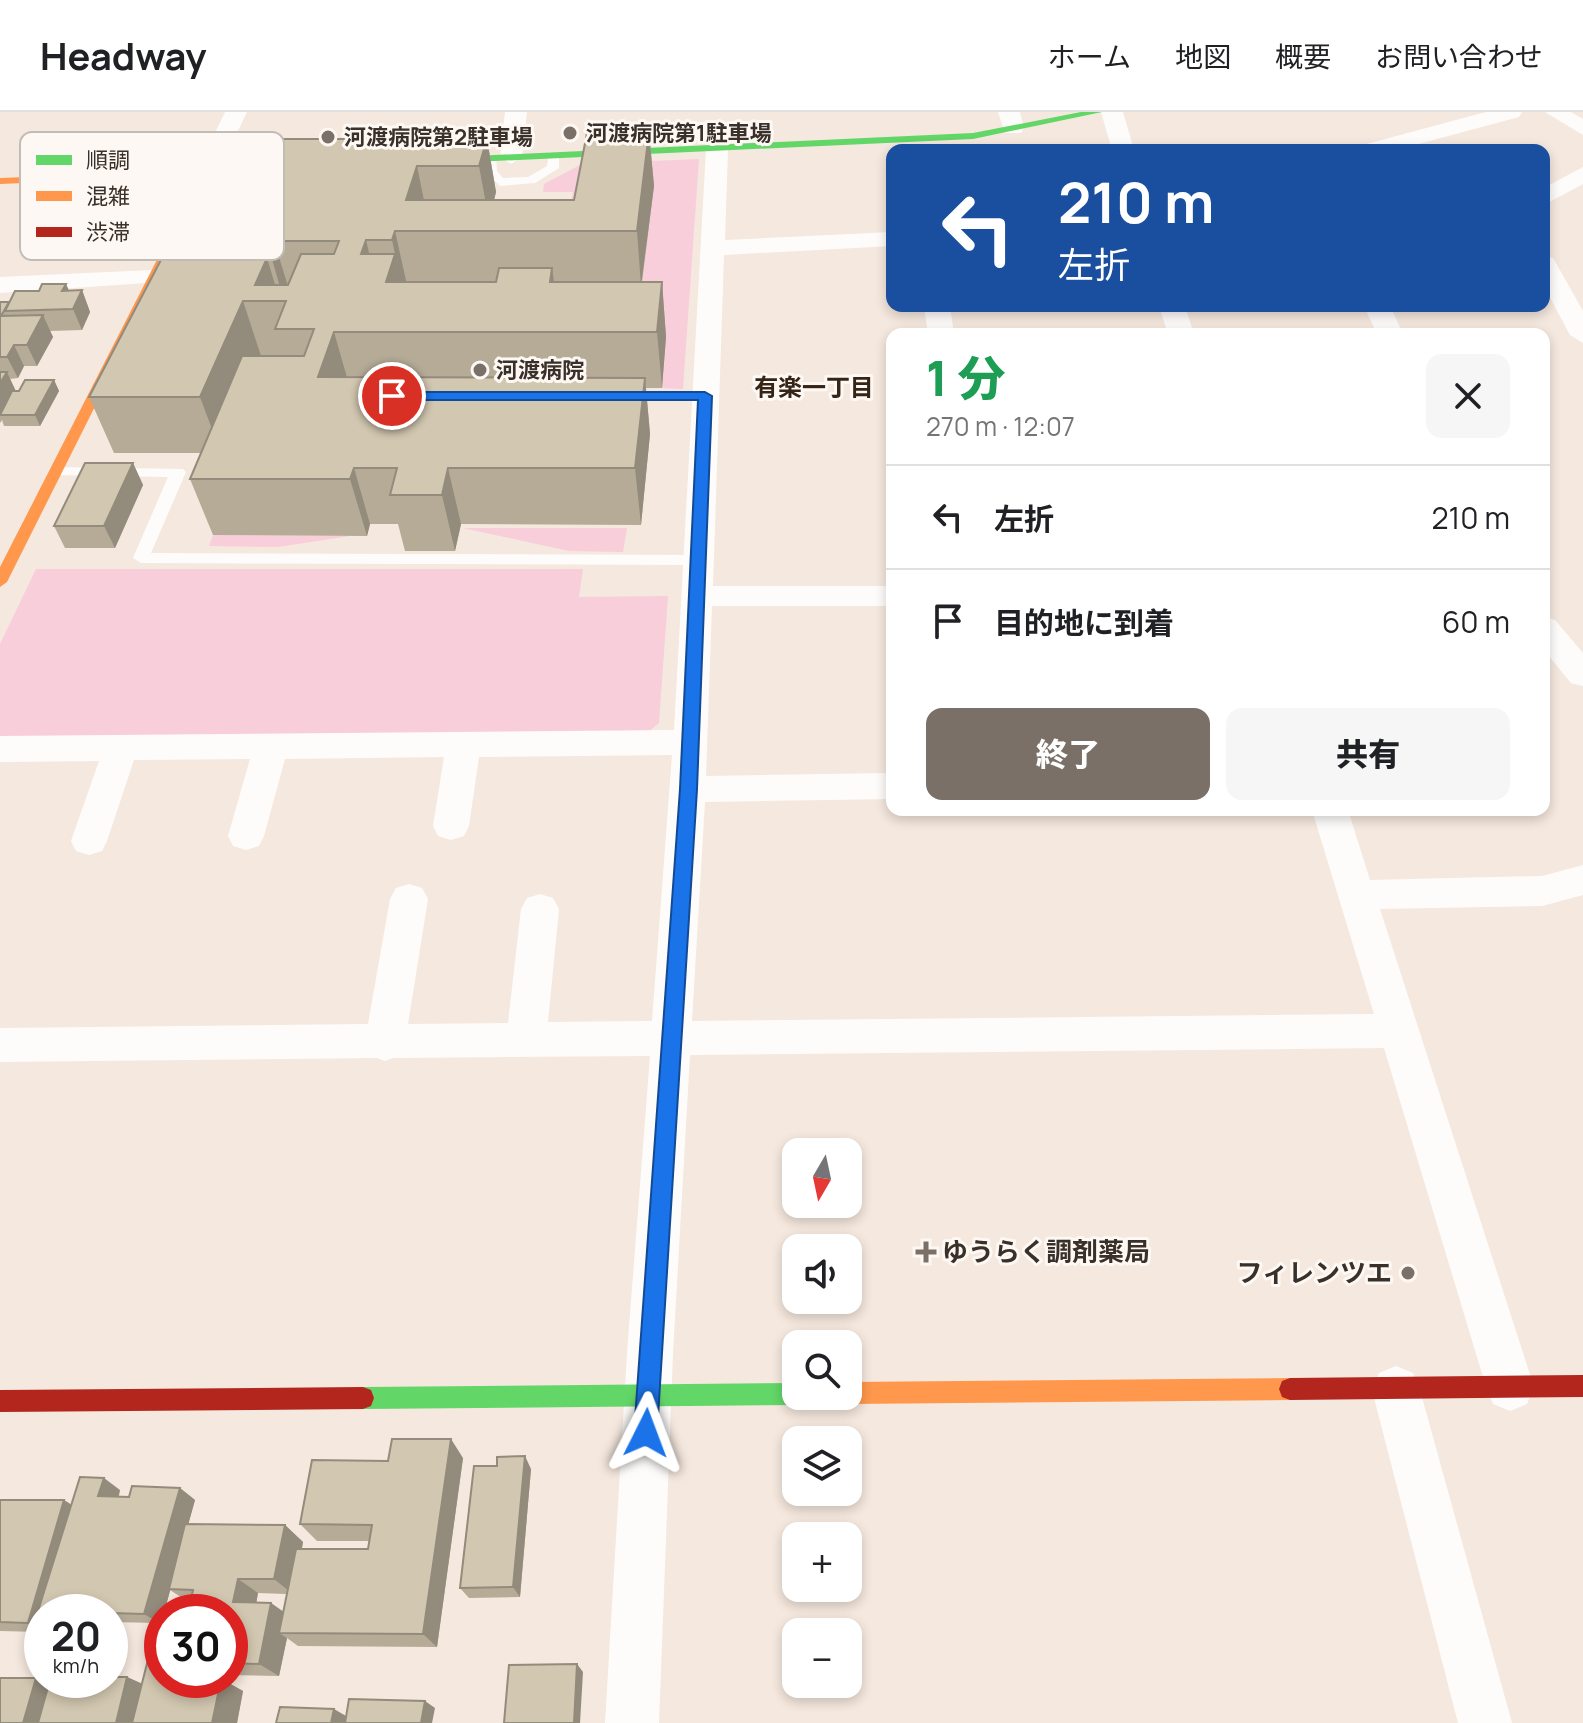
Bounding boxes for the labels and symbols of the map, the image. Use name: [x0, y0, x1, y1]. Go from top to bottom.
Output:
place label: 河渡病院第1駐車場: [586, 118, 772, 148]
place label: 河渡病院第2駐車場: [344, 122, 533, 152]
marker: 河渡病院第1駐車場: [561, 124, 579, 142]
marker: 河渡病院第2駐車場: [319, 128, 337, 146]
legend: [20, 132, 284, 260]
text: 順調: [86, 145, 130, 175]
text: 混雑: [86, 181, 130, 211]
text: 渋滞: [86, 217, 130, 247]
place label: 河渡病院: [496, 355, 584, 385]
marker: 河渡病院: [471, 361, 489, 379]
pin: [358, 362, 426, 430]
district label: 有楽一丁目: [754, 370, 874, 403]
north arrow: [782, 1138, 862, 1218]
place label: ゆうらく調剤薬局: [942, 1233, 1150, 1269]
marker: ゆうらく調剤薬局: [917, 1243, 935, 1261]
place label: フィレンツエ: [1237, 1254, 1392, 1290]
marker: フィレンツエ: [1399, 1264, 1417, 1282]
position arrow: [604, 1391, 688, 1475]
speed limit sign: 30: [144, 1594, 248, 1698]

